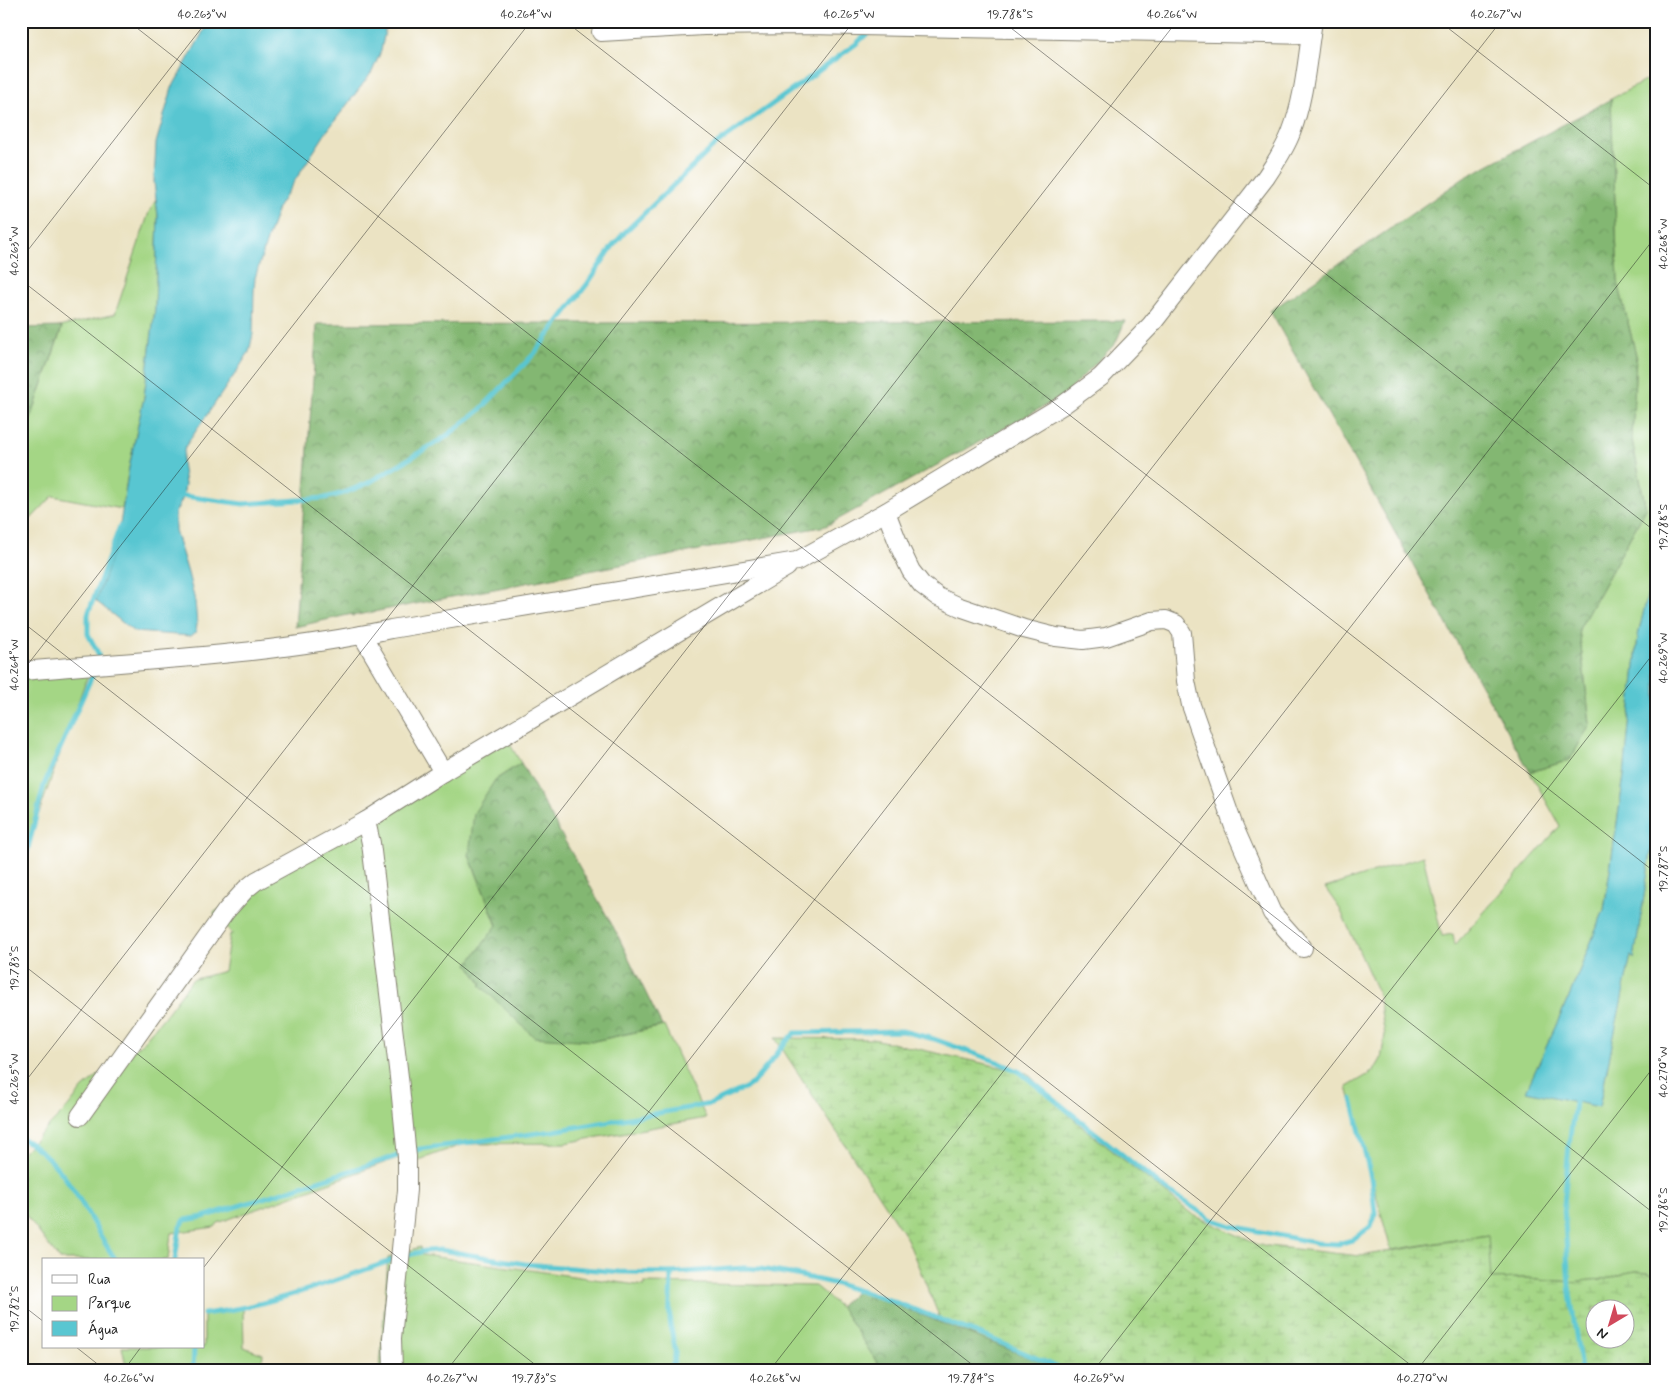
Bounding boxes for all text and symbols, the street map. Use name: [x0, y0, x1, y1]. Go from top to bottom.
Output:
text: 40.263°W: [177, 7, 227, 23]
text: 40.264°W: [500, 7, 552, 23]
text: 40.265°W: [824, 7, 875, 23]
text: 19.788°S: [987, 7, 1034, 23]
text: 40.266°W: [1147, 7, 1197, 23]
text: 40.267°W: [1471, 7, 1522, 23]
text: 40.268°W: [1656, 219, 1672, 269]
text: 40.263°W: [7, 226, 23, 276]
text: 19.788°S: [1656, 503, 1672, 550]
text: 40.269°W: [1656, 633, 1672, 683]
text: 40.264°W: [7, 639, 23, 691]
text: 19.787°S: [1656, 845, 1672, 892]
text: 19.783°S: [7, 945, 23, 990]
text: 40.270°W: [1656, 1047, 1672, 1097]
text: 40.265°W: [7, 1053, 23, 1104]
text: 19.786°S: [1656, 1187, 1672, 1233]
legend: [42, 1258, 205, 1348]
text: Rua: [88, 1270, 111, 1290]
text: 19.782°S: [7, 1285, 23, 1333]
text: Parque: [88, 1294, 131, 1314]
north arrow: [1584, 1298, 1634, 1348]
text: Água: [88, 1319, 118, 1340]
text: N: [1593, 1323, 1612, 1343]
text: 40.266°W: [104, 1371, 154, 1387]
text: 40.267°W: [427, 1371, 478, 1387]
text: 19.783°S: [512, 1371, 557, 1387]
text: 40.268°W: [750, 1371, 800, 1387]
text: 19.784°S: [948, 1371, 995, 1387]
text: 40.269°W: [1074, 1371, 1124, 1387]
text: 40.270°W: [1397, 1371, 1447, 1387]

